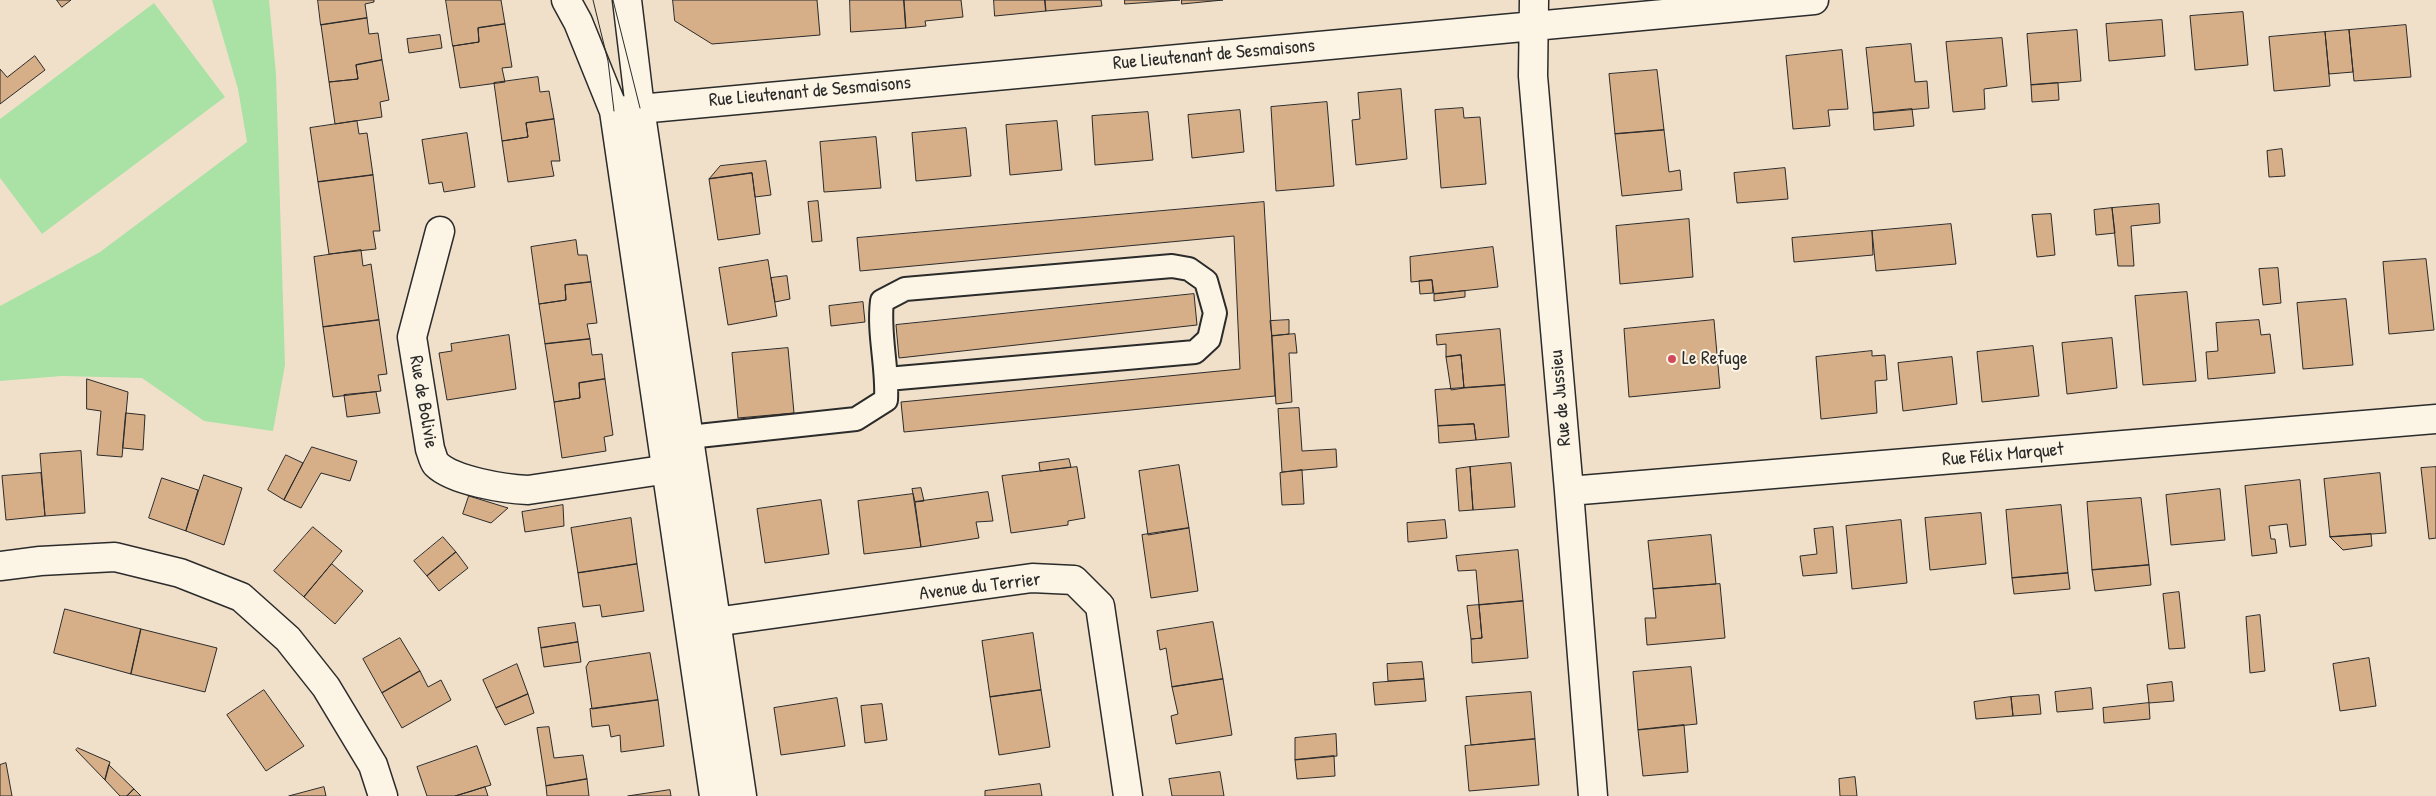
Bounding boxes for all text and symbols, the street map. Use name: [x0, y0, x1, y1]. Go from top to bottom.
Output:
street label: Rue Lieutenant de Sesmaisons: [1112, 35, 1316, 75]
street label: Rue Lieutenant de Sesmaisons: [708, 72, 912, 112]
place label: Le Refuge: [1682, 348, 1748, 370]
street label: Rue de Jussieu: [1545, 349, 1577, 447]
marker: Le Refuge: [1666, 353, 1678, 365]
street label: Rue de Bolivie: [404, 354, 442, 450]
street label: Rue Félix Marquet: [1941, 438, 2065, 472]
street label: Avenue du Terrier: [918, 568, 1042, 606]

